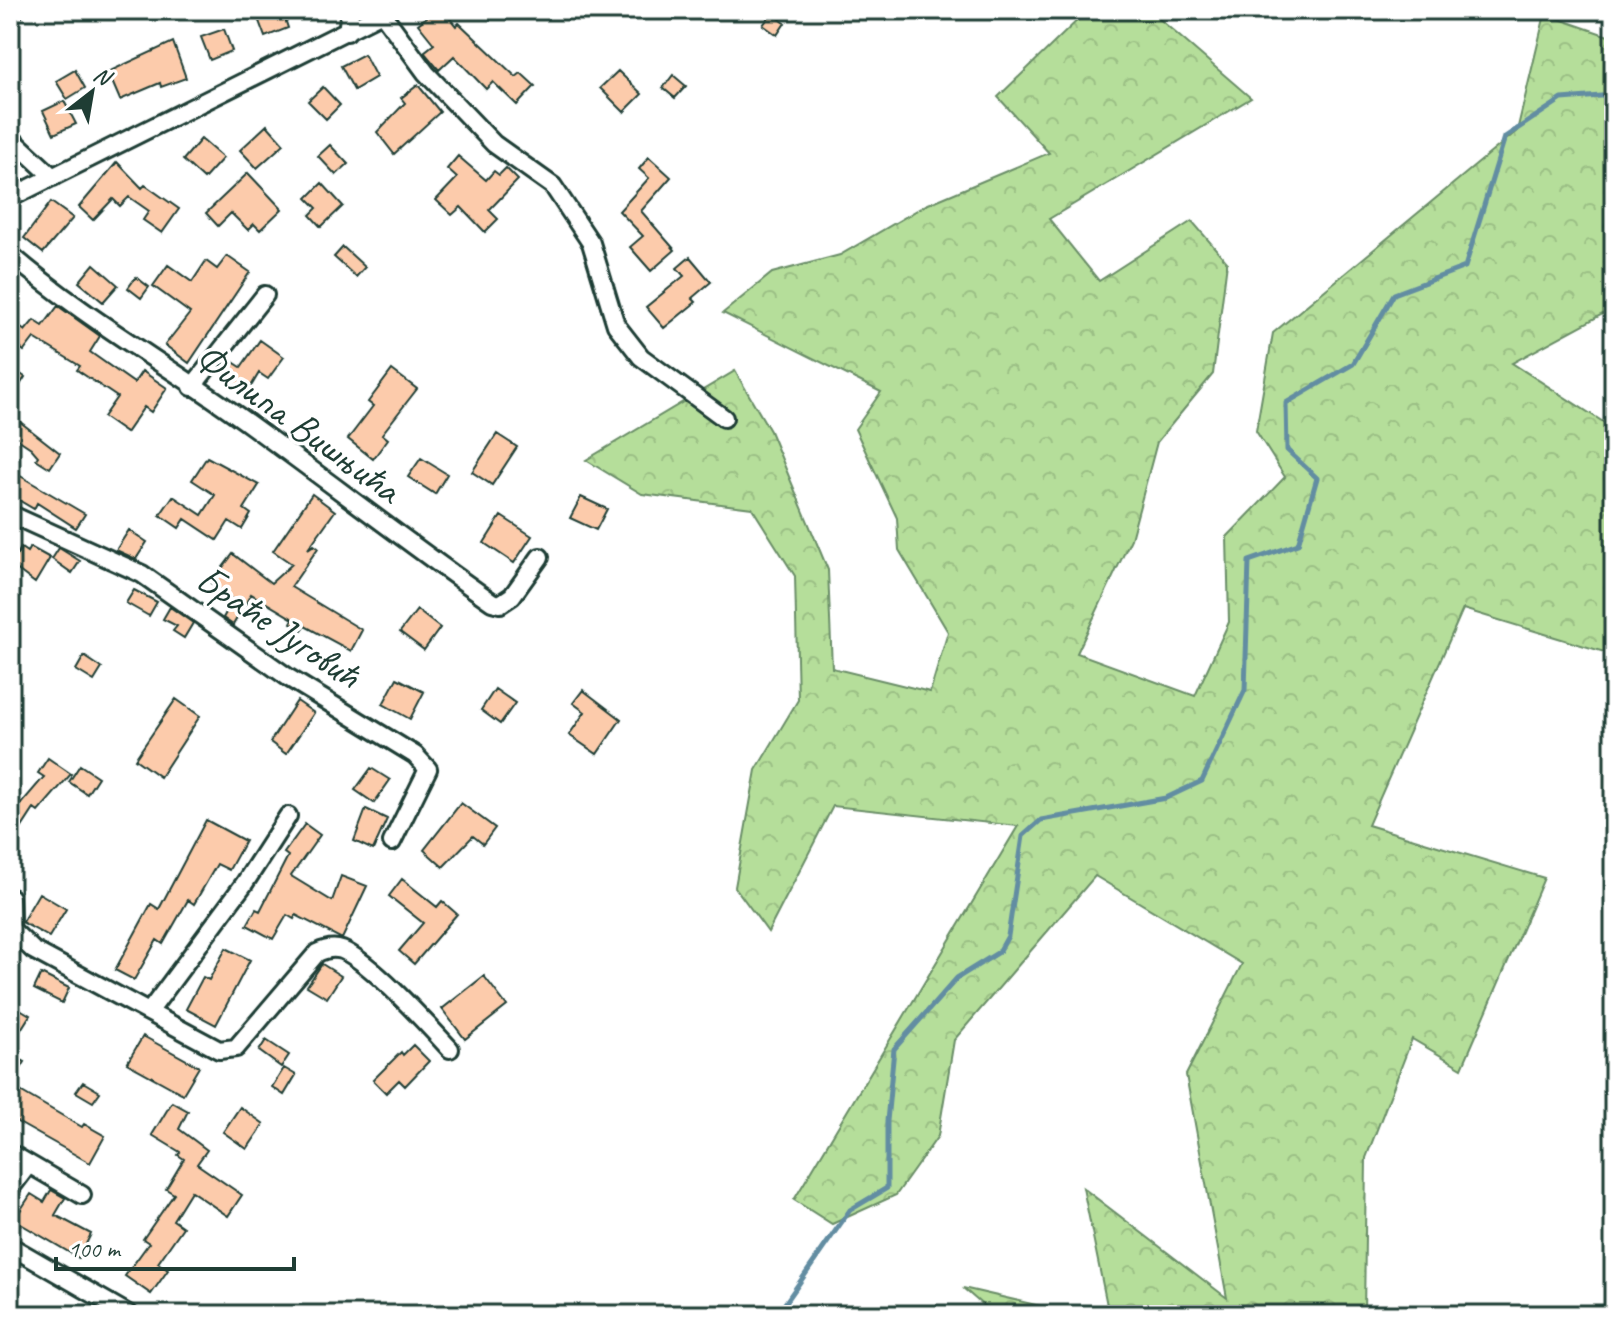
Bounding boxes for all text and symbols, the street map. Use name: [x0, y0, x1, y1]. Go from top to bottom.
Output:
north arrow: [52, 52, 132, 132]
text: N: [89, 60, 118, 93]
street label: Филипа Вишњића: [185, 332, 413, 516]
street label: Браће Југовић: [187, 554, 371, 701]
scale bar: [56, 1221, 294, 1271]
text: 100 m: [68, 1234, 122, 1264]

